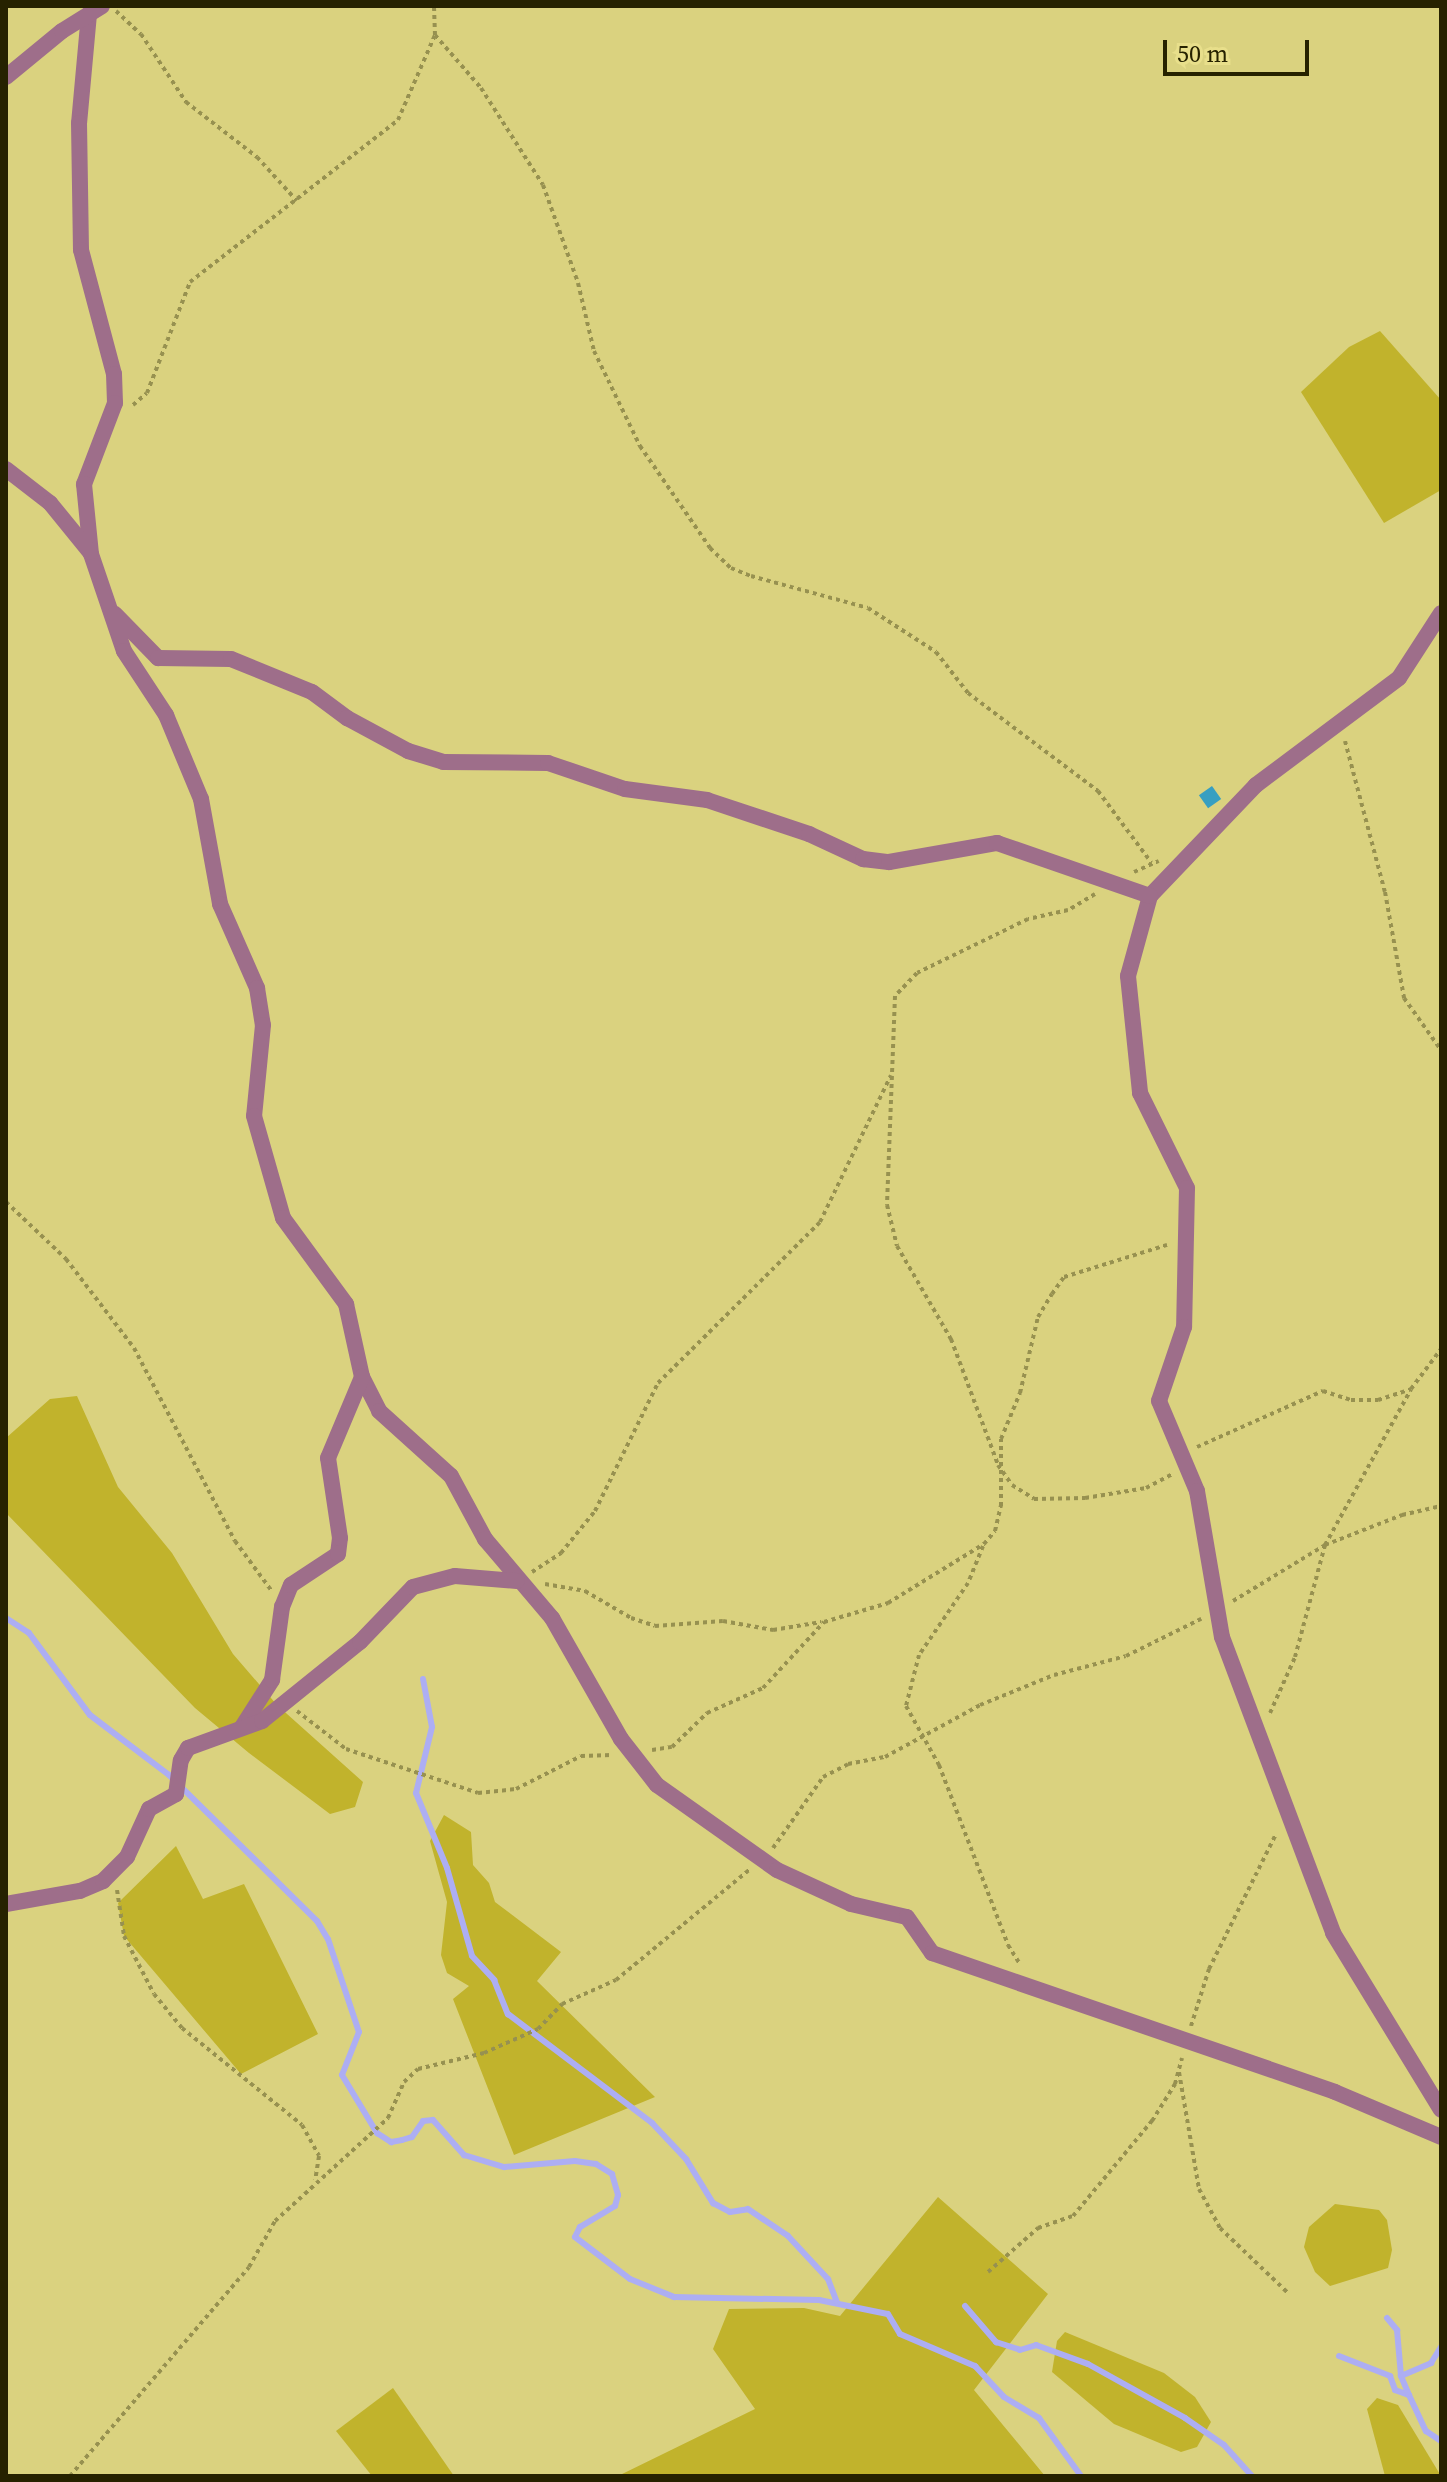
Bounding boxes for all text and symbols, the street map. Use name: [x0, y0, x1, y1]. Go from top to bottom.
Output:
scale bar: [1167, 24, 1313, 74]
text: 50 m: [1177, 37, 1228, 70]

